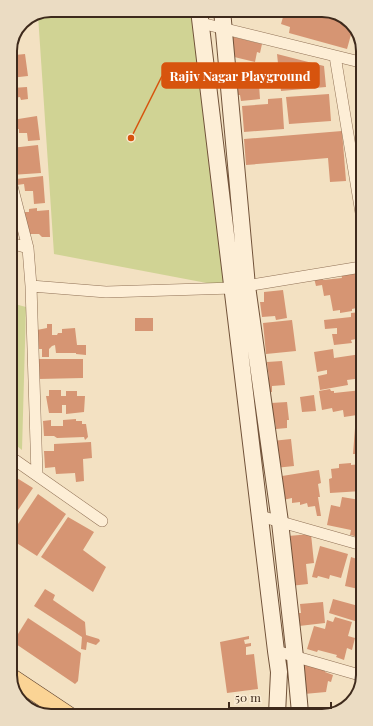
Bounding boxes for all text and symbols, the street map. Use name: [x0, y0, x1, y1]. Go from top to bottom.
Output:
callout: Rajiv Nagar Playground: [162, 63, 319, 88]
text: Rajiv Nagar Playground: [170, 67, 311, 84]
scale bar: [229, 684, 331, 710]
text: 50 m: [235, 689, 261, 705]

